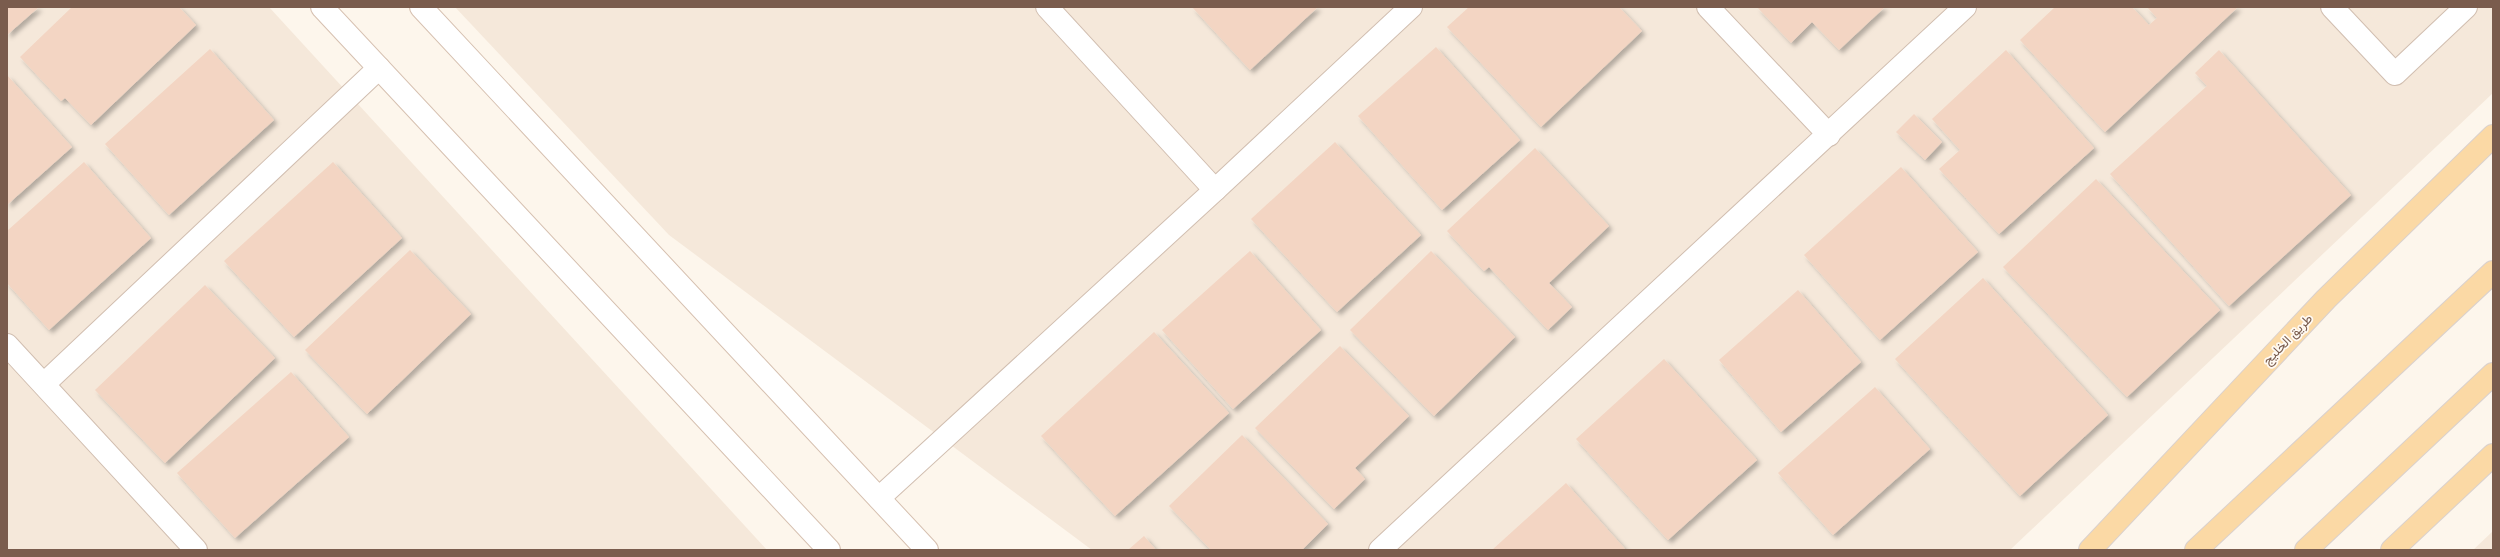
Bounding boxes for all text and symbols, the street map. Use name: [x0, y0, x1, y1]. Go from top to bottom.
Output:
street label: طريق الخليج: [2259, 310, 2317, 369]

